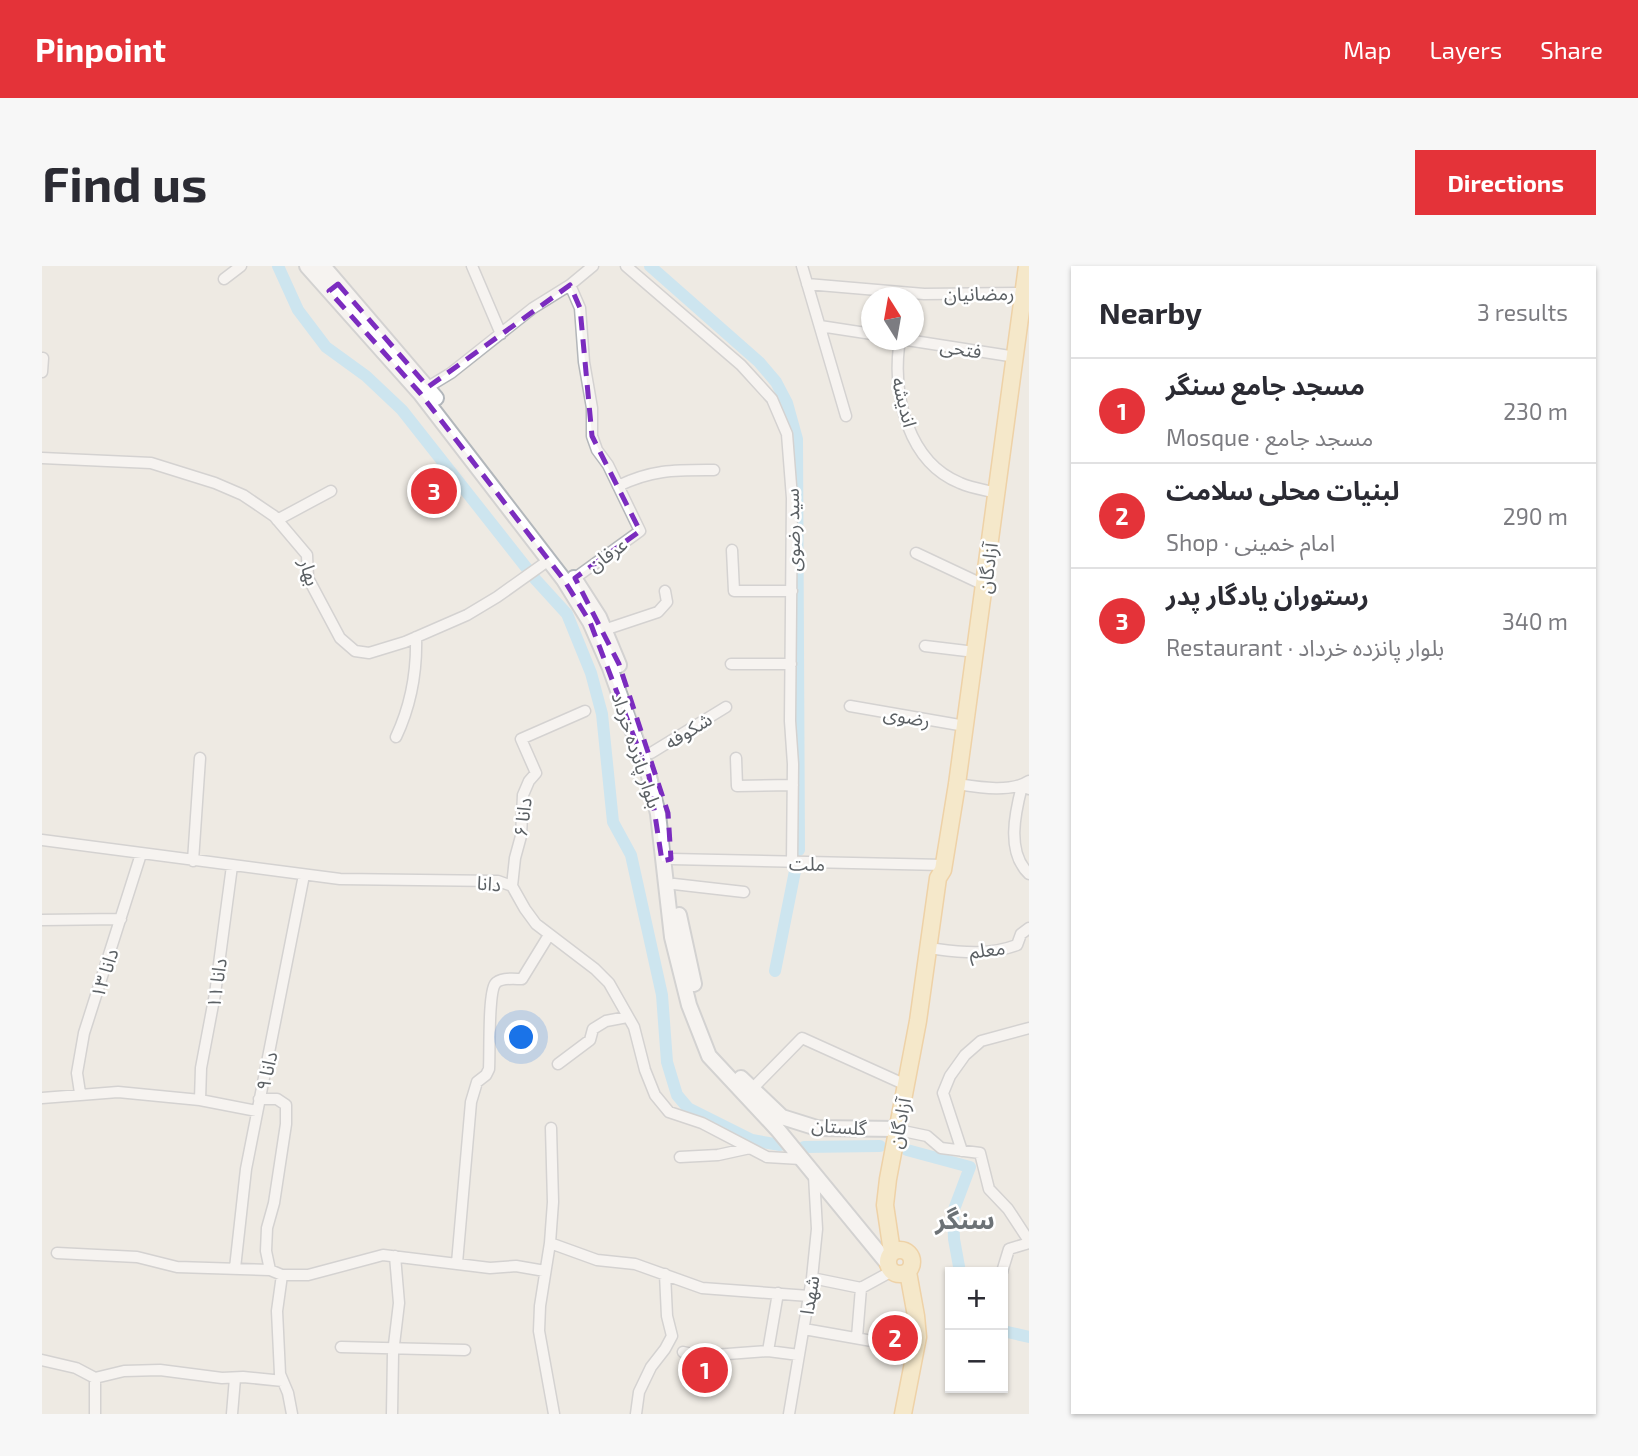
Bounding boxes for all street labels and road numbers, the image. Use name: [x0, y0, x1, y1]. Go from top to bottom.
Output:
street label: رمضانیان: [944, 281, 1014, 306]
street label: فتحی: [938, 333, 983, 364]
street label: اندیشه: [888, 375, 922, 429]
street label: سید رضوی: [780, 488, 805, 572]
street label: عرفان: [583, 532, 632, 577]
street label: آزادگان: [972, 540, 1003, 595]
street label: بهار: [294, 555, 325, 589]
street label: بلوار پانزده خرداد: [605, 689, 667, 812]
street label: رضوی: [882, 701, 932, 732]
street label: شکوفه: [660, 707, 716, 754]
street label: دانا ۶: [508, 796, 536, 838]
street label: ملت: [789, 851, 825, 875]
street label: دانا: [476, 870, 502, 896]
street label: معلم: [968, 935, 1007, 967]
street label: دانا ۱۳: [85, 946, 123, 1000]
street label: دانا ۱۱: [201, 957, 231, 1009]
street label: دانا ۹: [250, 1049, 282, 1093]
street label: آزادگان: [883, 1094, 916, 1150]
street label: گلستان: [811, 1113, 869, 1139]
street label: شهدا: [795, 1274, 823, 1316]

